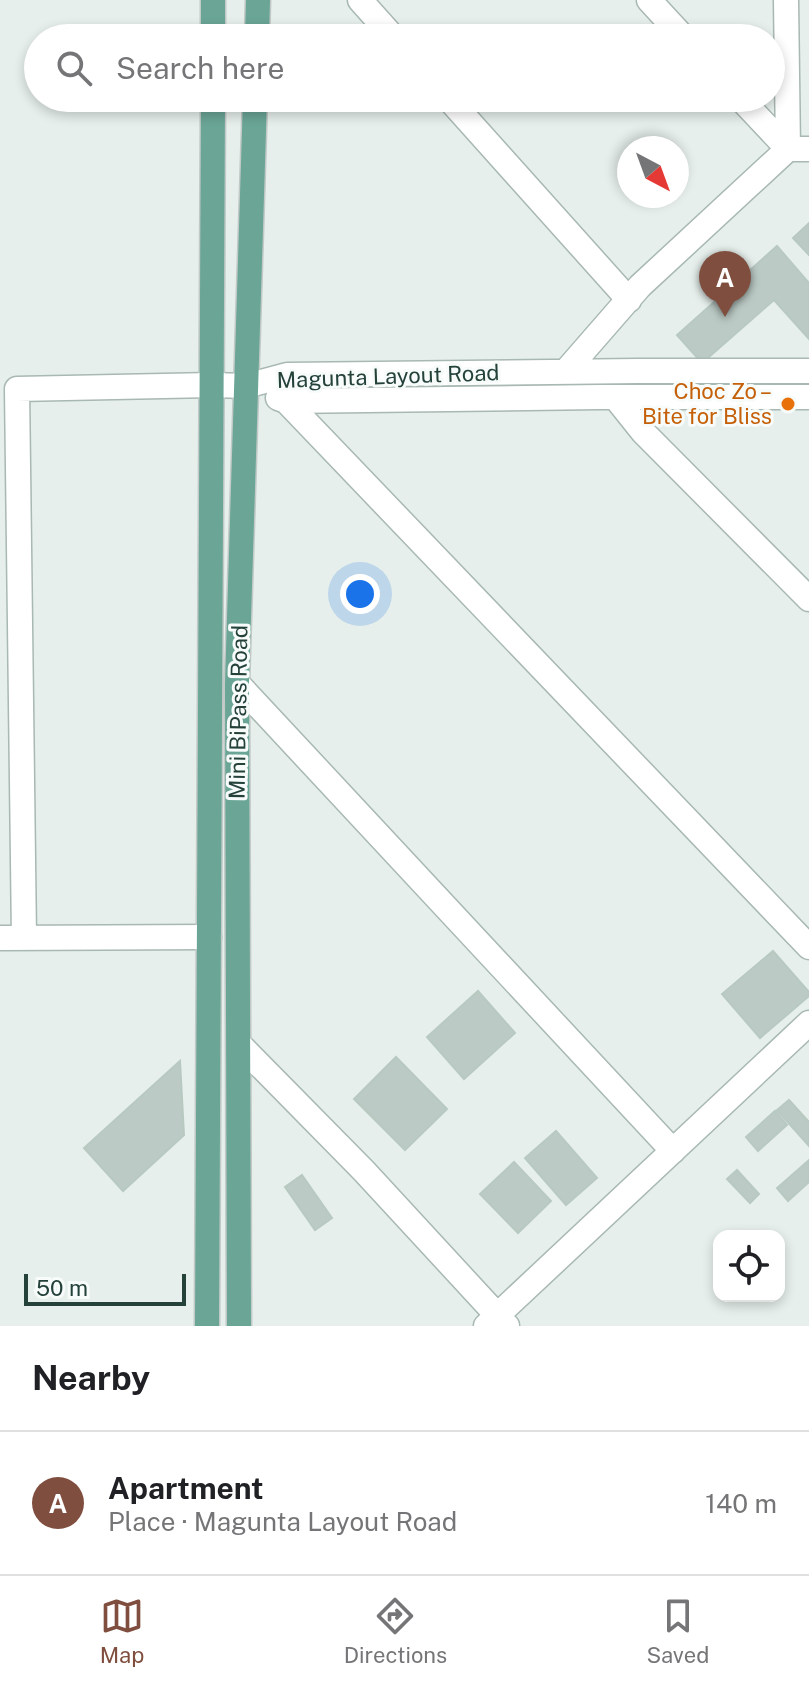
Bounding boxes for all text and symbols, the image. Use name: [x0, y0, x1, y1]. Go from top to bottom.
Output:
search box: [24, 24, 785, 112]
icon: search: [52, 46, 96, 90]
text: Search here: [116, 50, 284, 86]
north arrow: [617, 136, 689, 208]
pin: A: [699, 251, 751, 317]
street label: Magunta Layout Road: [276, 359, 500, 393]
place label: Choc Zo – Bite for Bliss: [642, 378, 772, 429]
marker: Choc Zo – Bite for Bliss: [779, 395, 797, 413]
your location: [340, 574, 380, 614]
street label: Mini BiPass Road: [223, 625, 253, 799]
map controls: [713, 1230, 785, 1302]
button: locate: [713, 1230, 785, 1302]
scale bar: [24, 1270, 186, 1306]
text: 50 m: [36, 1275, 88, 1301]
text: Nearby: [32, 1358, 150, 1398]
text: Apartment: [108, 1470, 264, 1506]
text: A: [49, 1488, 67, 1519]
text: 140 m: [705, 1488, 777, 1519]
text: Place · Magunta Layout Road: [108, 1506, 457, 1537]
tab: Map: [100, 1594, 144, 1668]
tab: Directions: [344, 1594, 447, 1668]
tab: Saved: [646, 1594, 709, 1668]

